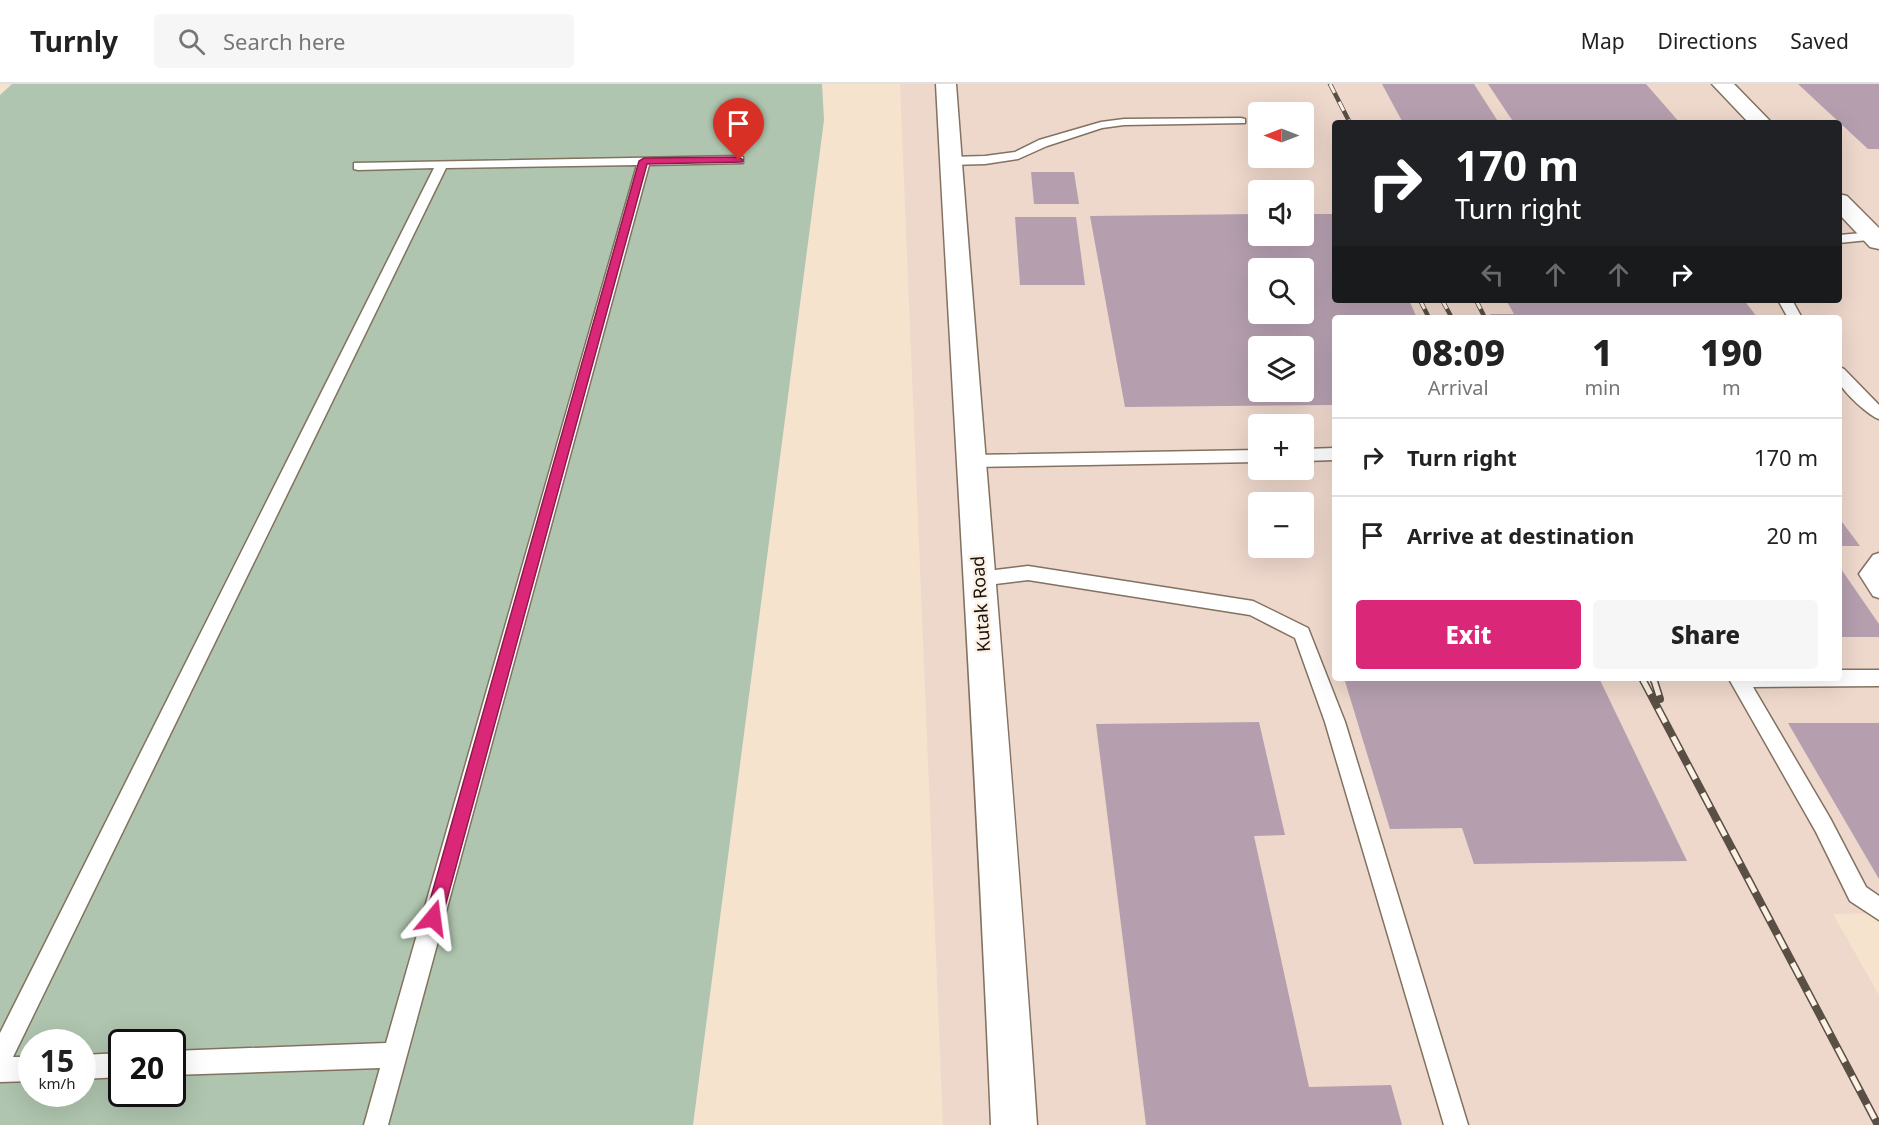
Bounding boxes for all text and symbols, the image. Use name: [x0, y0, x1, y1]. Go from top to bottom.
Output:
search box: [154, 14, 574, 68]
text: Turnly: [30, 22, 118, 60]
icon: search: [175, 25, 208, 58]
text: Search here: [223, 26, 345, 56]
text: Map: [1581, 27, 1625, 55]
text: Directions: [1658, 27, 1757, 55]
text: Saved: [1790, 27, 1849, 55]
pin: [713, 98, 764, 160]
north arrow: [1248, 102, 1314, 168]
map controls: [1248, 102, 1314, 558]
icon: arrive: [722, 107, 755, 140]
text: 170 m: [1455, 136, 1579, 193]
icon: right: [1356, 144, 1434, 222]
button: sound: [1248, 180, 1314, 246]
text: Turn right: [1455, 190, 1581, 227]
button: search: [1248, 258, 1314, 324]
icon: left: [1476, 258, 1509, 291]
icon: ahead: [1539, 258, 1572, 291]
icon: ahead: [1602, 258, 1635, 291]
icon: right: [1665, 258, 1698, 291]
text: 08:09: [1411, 328, 1505, 377]
text: 1: [1592, 328, 1613, 377]
text: 190: [1700, 328, 1763, 377]
button: layers: [1248, 336, 1314, 402]
text: Arrival: [1428, 374, 1489, 401]
text: min: [1584, 374, 1621, 401]
text: m: [1722, 374, 1741, 401]
button: +: [1248, 414, 1314, 480]
icon: right: [1356, 441, 1389, 474]
text: Turn right: [1407, 442, 1517, 472]
text: 170 m: [1754, 442, 1818, 472]
button: −: [1248, 492, 1314, 558]
icon: arrive: [1356, 519, 1389, 552]
text: Arrive at destination: [1407, 520, 1634, 550]
text: 20 m: [1767, 520, 1818, 550]
street label: Kutak Road: [965, 555, 995, 653]
button: Exit: [1356, 600, 1581, 669]
button: Share: [1593, 600, 1818, 669]
position arrow: [401, 886, 465, 950]
speed limit sign: 20: [108, 1029, 186, 1107]
text: 15: [40, 1040, 74, 1081]
text: km/h: [39, 1073, 75, 1093]

